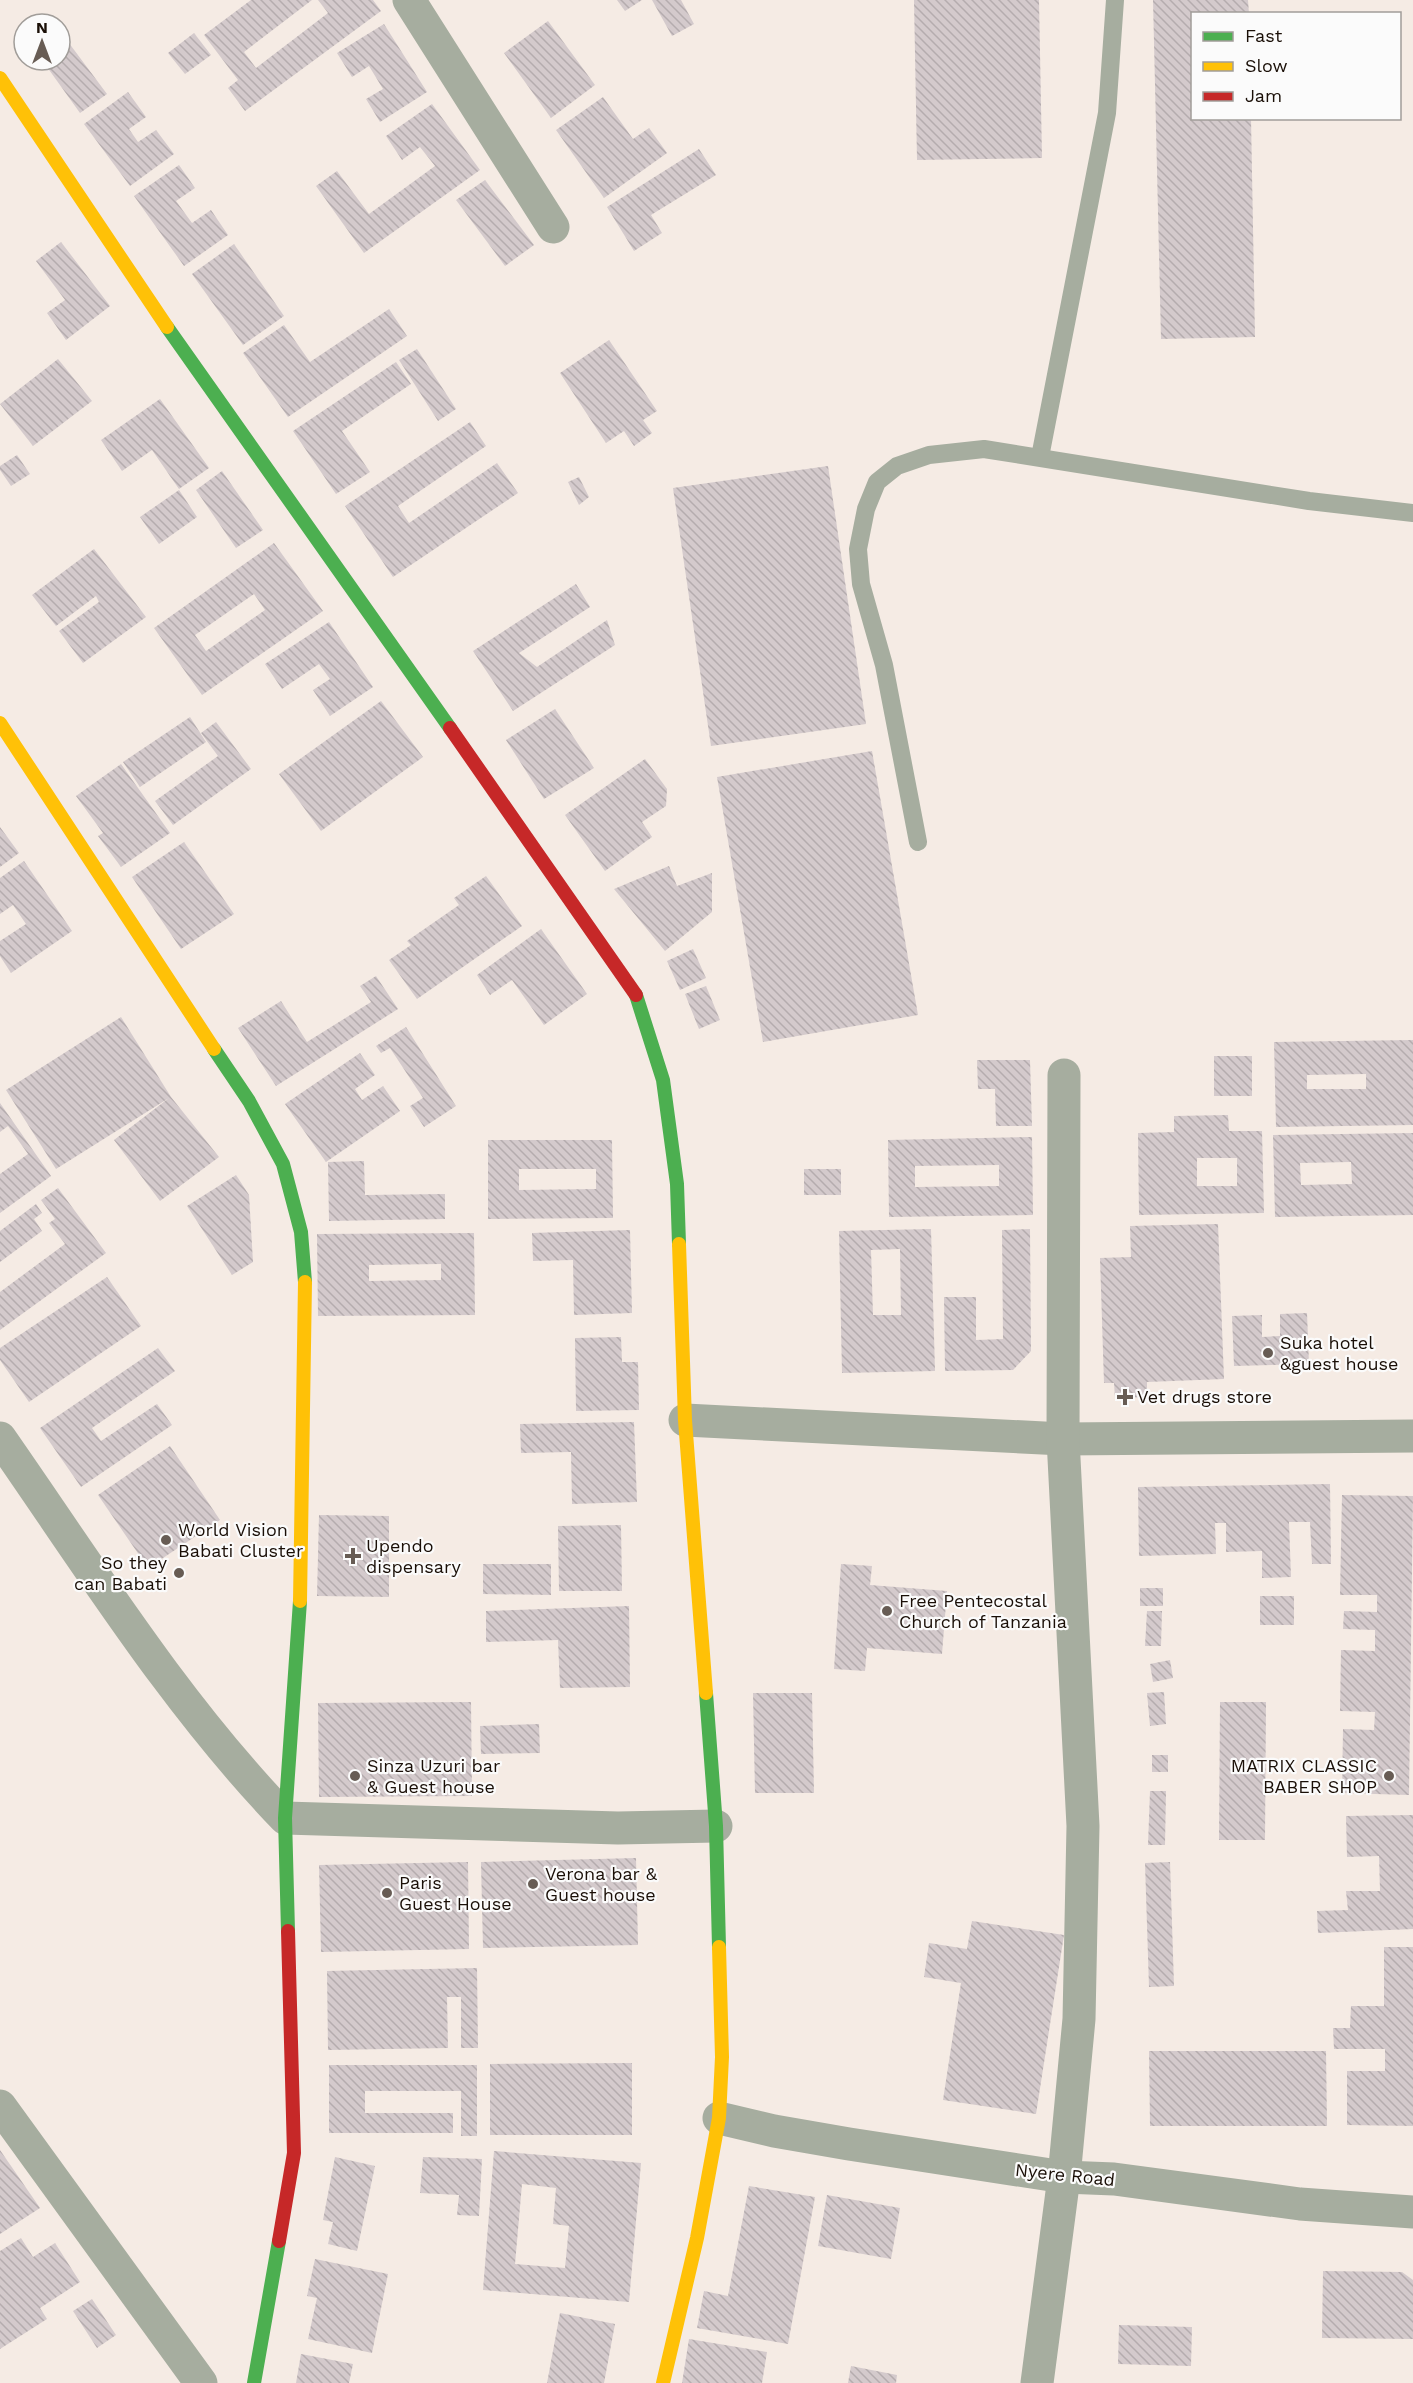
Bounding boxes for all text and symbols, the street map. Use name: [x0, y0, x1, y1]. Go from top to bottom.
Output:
north arrow: [12, 12, 72, 72]
legend: [1191, 12, 1401, 120]
text: N: [36, 18, 48, 37]
text: Fast: [1245, 25, 1283, 46]
text: Slow: [1245, 55, 1288, 76]
text: Jam: [1245, 85, 1282, 106]
place label: Suka hotel &guest house: [1280, 1332, 1398, 1374]
marker: Suka hotel &guest house: [1261, 1346, 1275, 1360]
place label: Vet drugs store: [1137, 1386, 1272, 1407]
marker: Vet drugs store: [1118, 1390, 1132, 1404]
place label: World Vision Babati Cluster: [178, 1519, 303, 1561]
marker: World Vision Babati Cluster: [159, 1533, 173, 1547]
place label: Upendo dispensary: [366, 1535, 461, 1577]
marker: Upendo dispensary: [344, 1547, 362, 1565]
place label: So they can Babati: [74, 1552, 168, 1594]
marker: So they can Babati: [172, 1566, 186, 1580]
place label: Free Pentecostal Church of Tanzania: [899, 1590, 1067, 1632]
marker: Free Pentecostal Church of Tanzania: [880, 1604, 894, 1618]
place label: Sinza Uzuri bar & Guest house: [367, 1755, 500, 1797]
place label: MATRIX CLASSIC BABER SHOP: [1231, 1755, 1377, 1797]
marker: Sinza Uzuri bar & Guest house: [348, 1769, 362, 1783]
marker: MATRIX CLASSIC BABER SHOP: [1382, 1769, 1396, 1783]
place label: Verona bar & Guest house: [545, 1863, 658, 1905]
place label: Paris Guest House: [399, 1872, 512, 1914]
marker: Verona bar & Guest house: [526, 1877, 540, 1891]
marker: Paris Guest House: [380, 1886, 394, 1900]
street label: Nyere Road: [1014, 2159, 1116, 2190]

